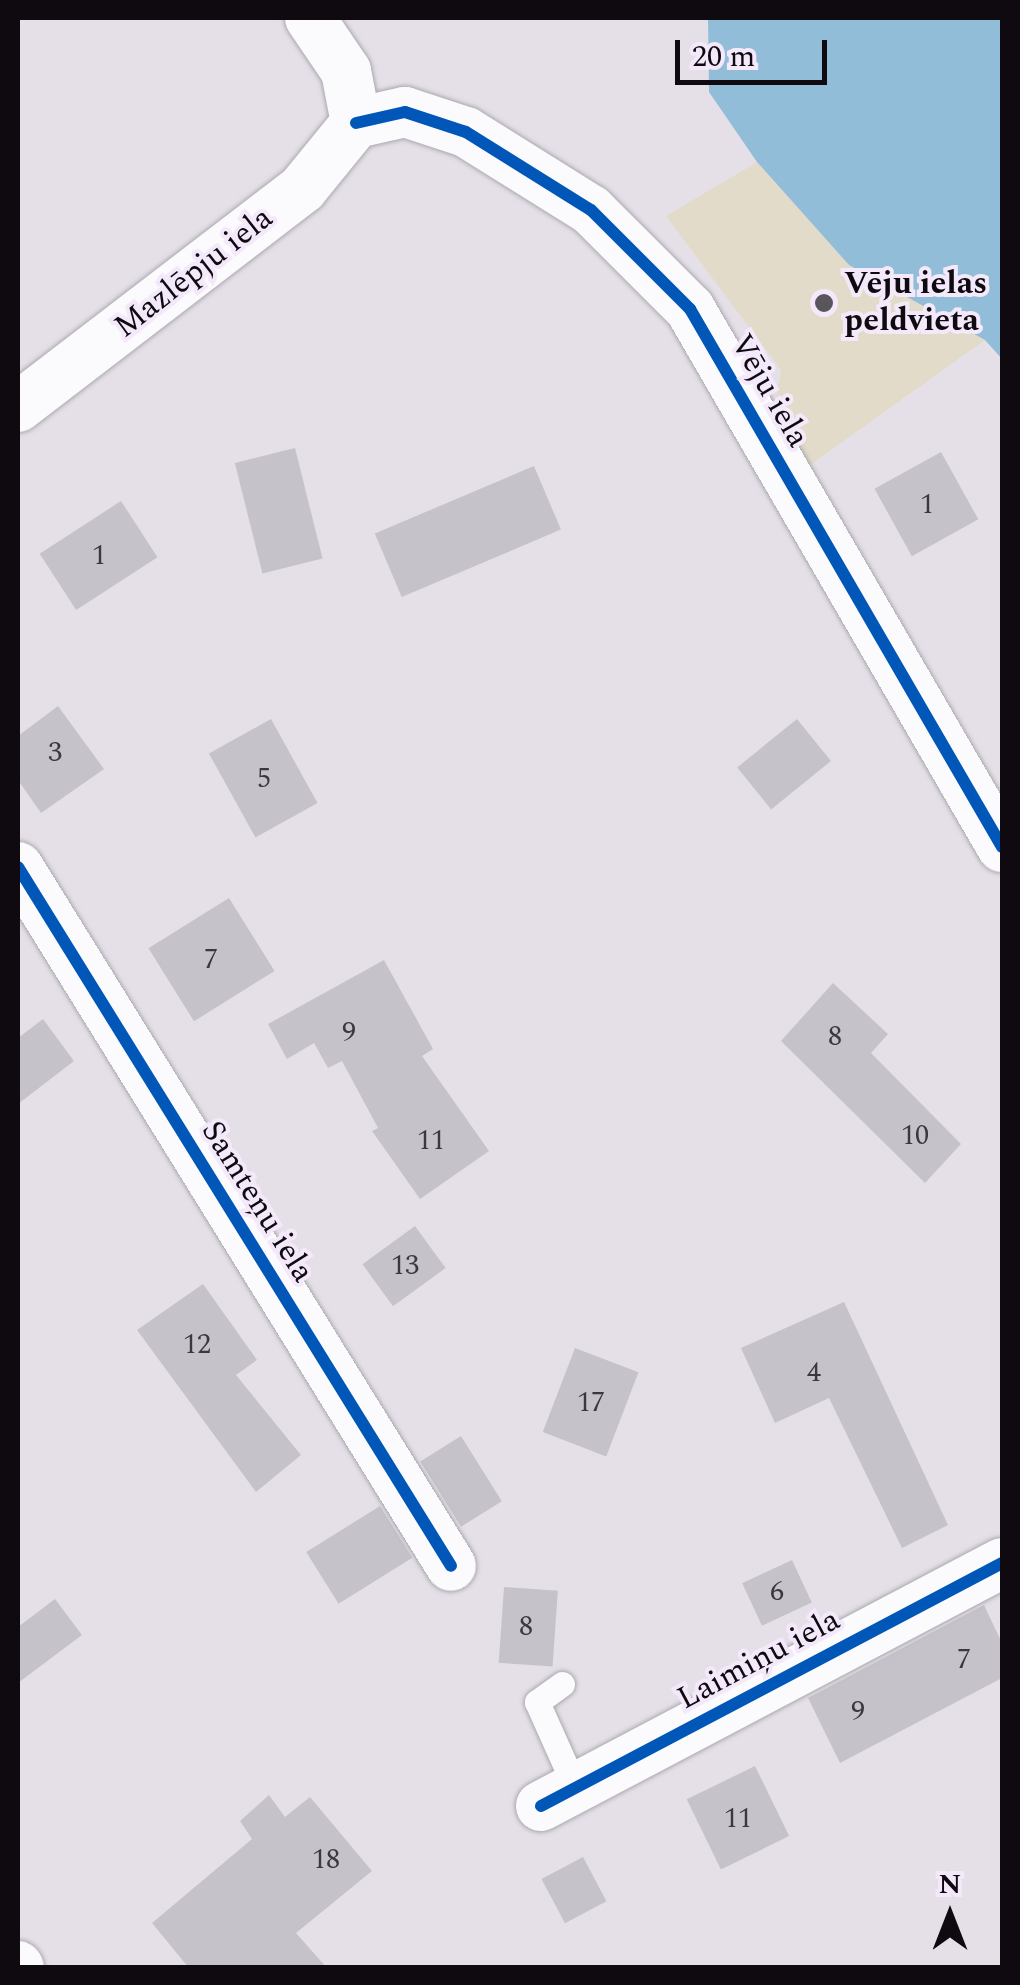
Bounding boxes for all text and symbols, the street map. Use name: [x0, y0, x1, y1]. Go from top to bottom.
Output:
scale bar: [680, 20, 832, 82]
text: 20 m: [692, 34, 755, 80]
street label: Mazlēpju iela: [107, 199, 281, 347]
place label: Vēju ielas peldvieta: [844, 266, 987, 341]
marker: Vēju ielas peldvieta: [813, 292, 835, 314]
street label: Vēju iela: [721, 328, 817, 454]
house number: 1: [920, 488, 934, 522]
house number: 1: [92, 539, 106, 573]
house number: 3: [48, 736, 62, 770]
house number: 5: [257, 762, 271, 796]
house number: 7: [204, 943, 218, 977]
house number: 9: [342, 1016, 356, 1050]
house number: 8: [828, 1020, 842, 1054]
street label: Samteņu iela: [192, 1114, 322, 1290]
house number: 10: [901, 1119, 929, 1153]
house number: 11: [417, 1124, 445, 1158]
house number: 13: [391, 1249, 419, 1283]
house number: 12: [183, 1328, 211, 1362]
house number: 4: [807, 1356, 821, 1390]
house number: 17: [577, 1386, 605, 1420]
house number: 6: [770, 1575, 784, 1609]
street label: Laimiņu iela: [671, 1601, 847, 1719]
house number: 8: [519, 1610, 533, 1644]
house number: 7: [957, 1643, 971, 1677]
house number: 9: [851, 1695, 865, 1729]
house number: 11: [724, 1802, 752, 1836]
house number: 18: [312, 1843, 340, 1877]
text: N: [939, 1863, 961, 1906]
north arrow: [900, 1865, 1000, 1965]

